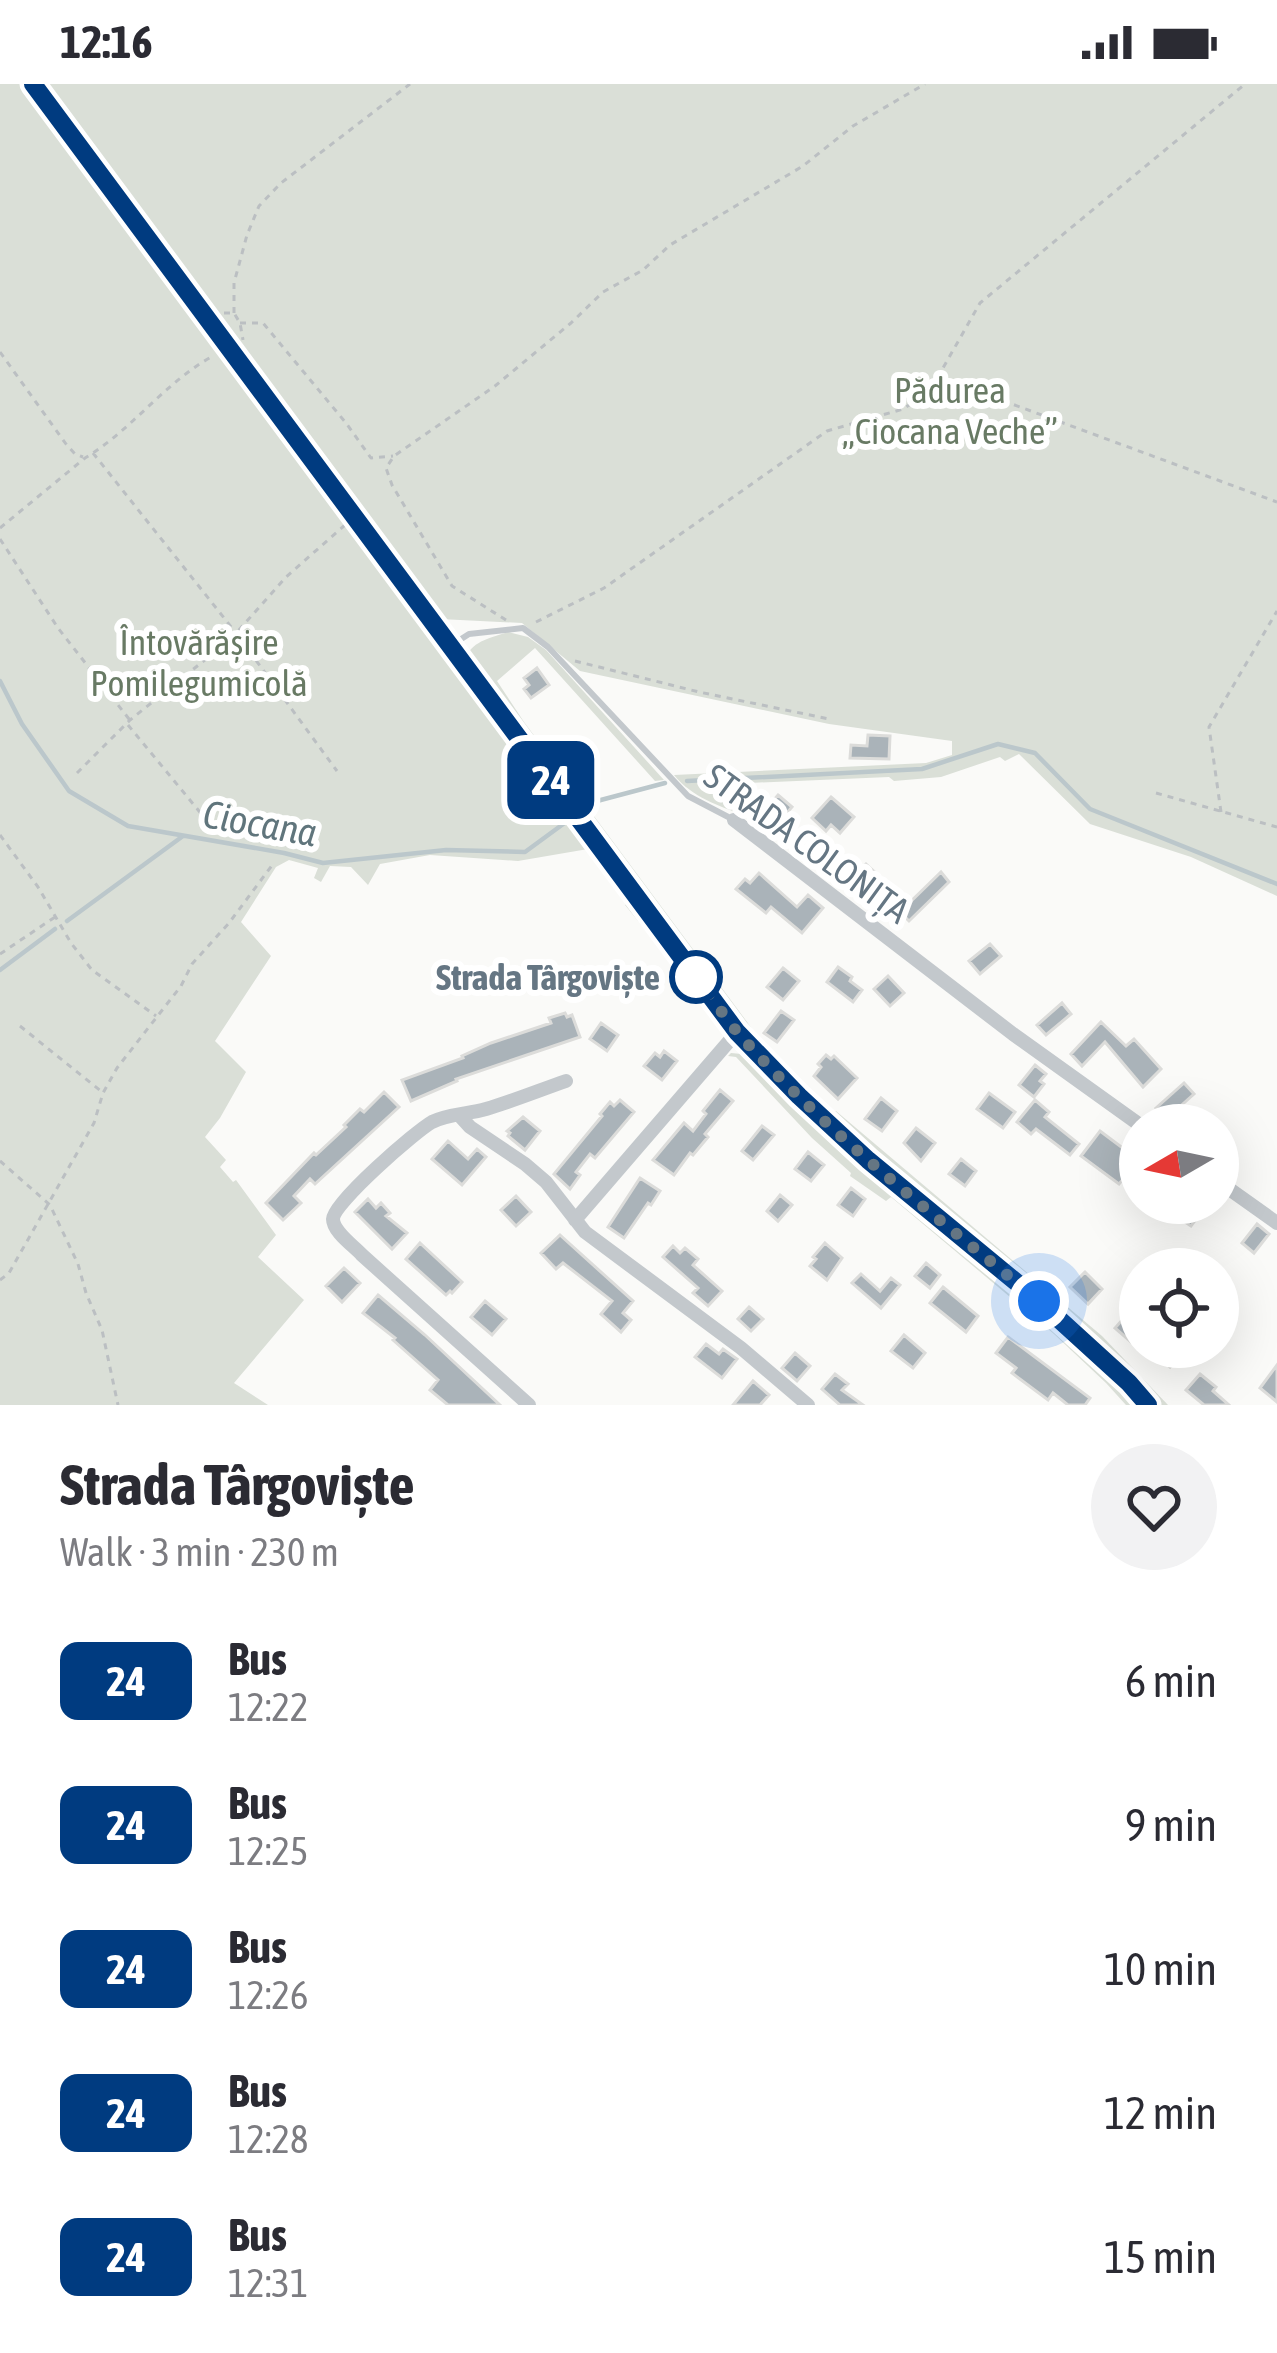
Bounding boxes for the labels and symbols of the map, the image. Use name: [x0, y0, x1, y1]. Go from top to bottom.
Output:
park label: Pădurea „Ciocana Veche”: [842, 369, 1058, 452]
park label: Întovărășire Pomilegumicolă: [90, 621, 308, 704]
line badge: 24: [497, 741, 605, 819]
street label: STRADA COLONIȚA: [697, 755, 918, 931]
water label: Ciocana: [200, 791, 320, 855]
marker: Strada Târgoviște: [671, 952, 721, 1002]
place label: Strada Târgoviște: [436, 956, 660, 998]
north arrow: [1119, 1104, 1239, 1224]
your location: [1009, 1271, 1069, 1331]

